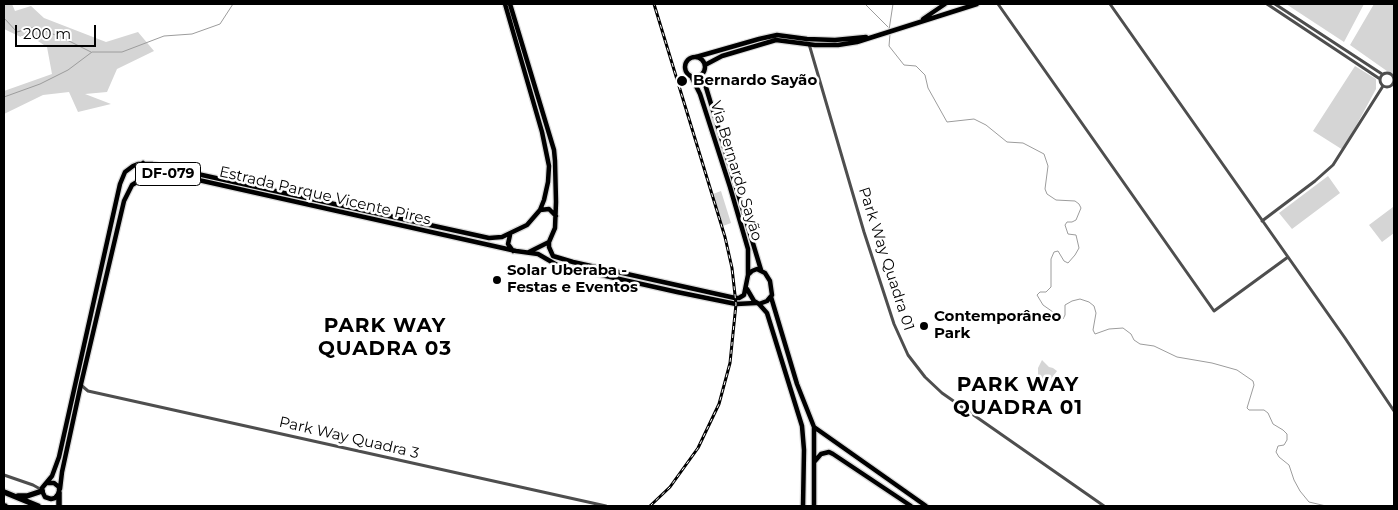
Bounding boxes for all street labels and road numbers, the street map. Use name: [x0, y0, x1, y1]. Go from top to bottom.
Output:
street label: Via Bernardo Sayão: [706, 99, 766, 243]
road number: DF-079: [136, 162, 200, 185]
street label: Estrada Parque Vicente Pires: [217, 163, 433, 229]
street label: Park Way Quadra 01: [854, 185, 918, 333]
street label: Park Way Quadra 3: [277, 413, 421, 463]

